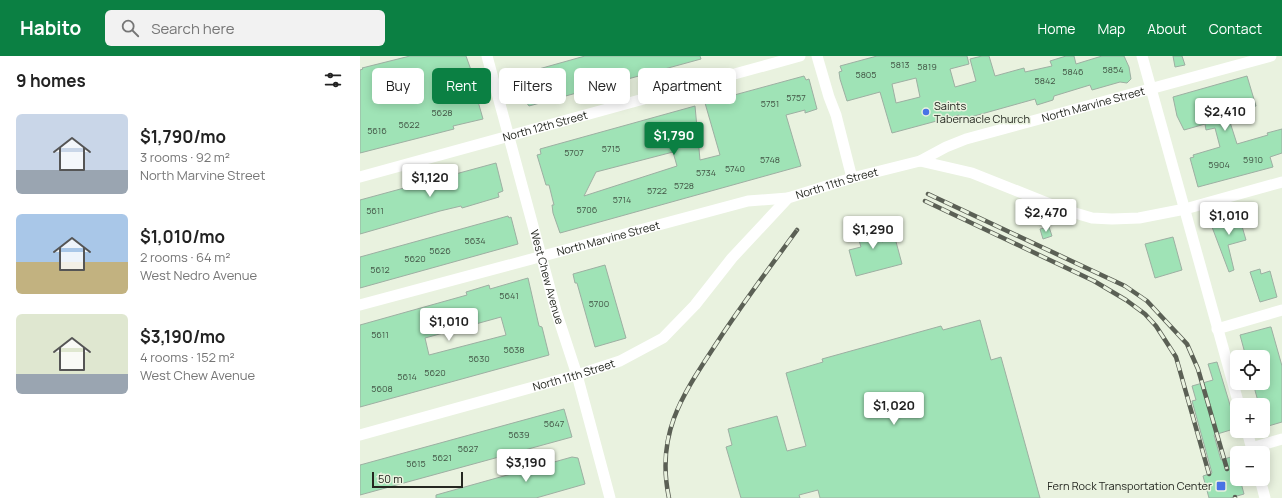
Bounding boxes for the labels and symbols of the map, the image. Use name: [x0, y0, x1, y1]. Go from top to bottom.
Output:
house number: 5813: [891, 58, 909, 71]
house number: 5819: [917, 60, 937, 73]
house number: 5854: [1103, 63, 1123, 76]
house number: 5846: [1062, 65, 1084, 78]
house number: 5805: [855, 68, 877, 81]
house number: 5842: [1035, 74, 1055, 87]
street label: North Marvine Street: [1040, 83, 1146, 125]
house number: 5757: [786, 91, 806, 104]
house number: 5751: [761, 97, 779, 110]
place label: Saints Tabernacle Church: [934, 98, 1030, 126]
pin: $2,410: [1192, 98, 1258, 132]
house number: 5628: [431, 106, 453, 119]
street label: North 12th Street: [501, 107, 589, 144]
marker: Saints Tabernacle Church: [921, 107, 931, 117]
house number: 5622: [398, 118, 420, 131]
pin: $1,790: [641, 122, 707, 156]
house number: 5616: [367, 124, 387, 137]
house number: 5715: [602, 142, 620, 155]
house number: 5707: [564, 146, 584, 159]
house number: 5748: [760, 153, 780, 166]
house number: 5910: [1243, 153, 1263, 166]
house number: 5904: [1208, 158, 1230, 171]
house number: 5740: [725, 162, 745, 175]
pin: $1,120: [397, 164, 463, 198]
street label: North 11th Street: [794, 164, 879, 202]
house number: 5734: [696, 166, 716, 179]
house number: 5728: [674, 179, 694, 192]
house number: 5722: [647, 184, 667, 197]
house number: 5714: [613, 193, 631, 206]
pin: $2,470: [1013, 199, 1079, 233]
pin: $1,010: [1196, 202, 1262, 236]
house number: 5706: [577, 203, 598, 216]
house number: 5611: [366, 204, 384, 217]
pin: $1,290: [840, 216, 906, 250]
street label: North Marvine Street: [555, 217, 661, 259]
street label: West Chew Avenue: [527, 228, 568, 327]
house number: 5634: [464, 234, 486, 247]
house number: 5626: [429, 244, 451, 257]
house number: 5620: [404, 252, 426, 265]
house number: 5612: [370, 263, 390, 276]
house number: 5641: [499, 289, 519, 302]
house number: 5700: [589, 297, 609, 310]
pin: $1,010: [416, 308, 482, 342]
house number: 5611: [371, 328, 389, 341]
house number: 5638: [504, 343, 524, 356]
house number: 5630: [468, 352, 490, 365]
street label: North 11th Street: [531, 355, 617, 394]
house number: 5620: [424, 366, 446, 379]
house number: 5614: [397, 370, 417, 383]
house number: 5608: [371, 382, 393, 395]
pin: $1,020: [861, 392, 927, 426]
house number: 5647: [544, 417, 565, 430]
house number: 5639: [508, 428, 530, 441]
house number: 5627: [458, 442, 479, 455]
pin: $3,190: [493, 449, 559, 483]
house number: 5621: [432, 451, 452, 464]
house number: 5615: [406, 457, 426, 470]
scale bar: [372, 470, 463, 489]
place label: Fern Rock Transportation Center: [1047, 478, 1212, 493]
marker: Fern Rock Transportation Center: [1215, 480, 1227, 492]

